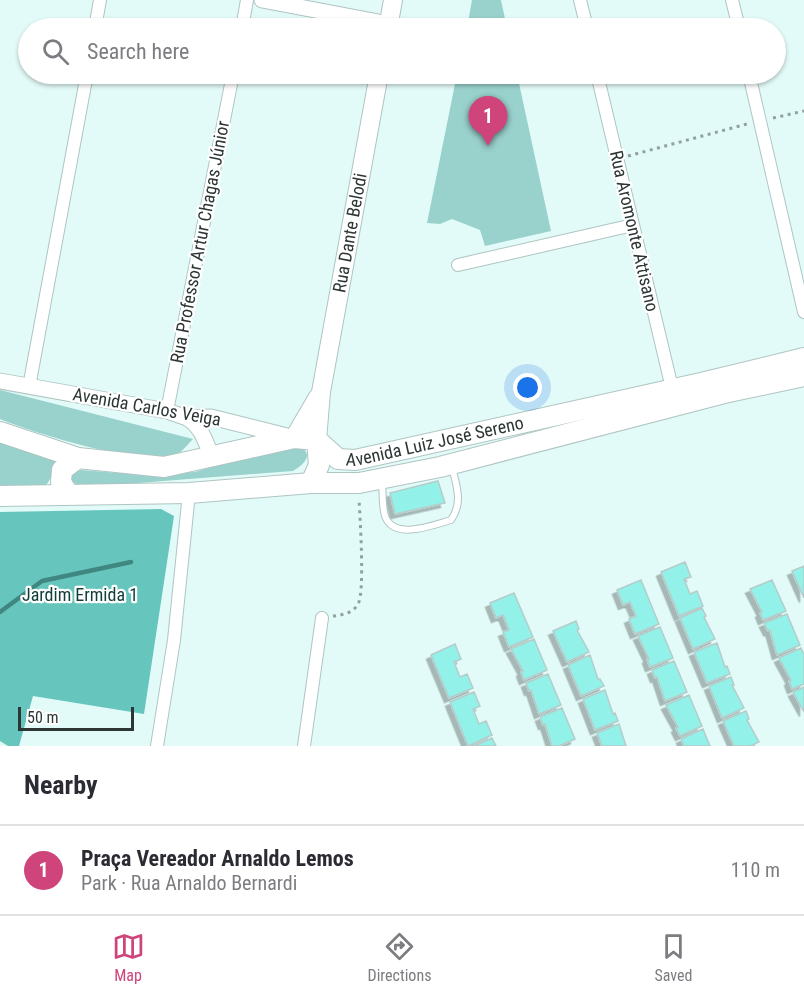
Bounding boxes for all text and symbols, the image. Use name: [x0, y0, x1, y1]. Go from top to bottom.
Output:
search box: [18, 18, 786, 84]
icon: search: [39, 35, 72, 68]
text: Search here: [87, 39, 189, 64]
pin: 1: [468, 96, 508, 146]
street label: Rua Professor Artur Chagas Júnior: [166, 118, 233, 365]
street label: Rua Aromonte Attisano: [606, 148, 663, 313]
street label: Rua Dante Belodi: [328, 171, 371, 294]
your location: [513, 373, 542, 402]
street label: Avenida Carlos Veiga: [71, 383, 223, 430]
street label: Avenida Luiz José Sereno: [345, 412, 525, 470]
park label: Jardim Ermida 1: [22, 584, 138, 605]
scale bar: [18, 704, 134, 732]
text: 50 m: [27, 708, 59, 727]
text: Nearby: [24, 770, 98, 800]
text: Praça Vereador Arnaldo Lemos: [81, 846, 354, 871]
text: 1: [38, 858, 49, 882]
text: 110 m: [731, 858, 780, 882]
text: Park · Rua Arnaldo Bernardi: [81, 871, 297, 895]
tab: Map: [112, 930, 145, 985]
tab: Directions: [368, 930, 431, 985]
tab: Saved: [654, 930, 692, 985]

